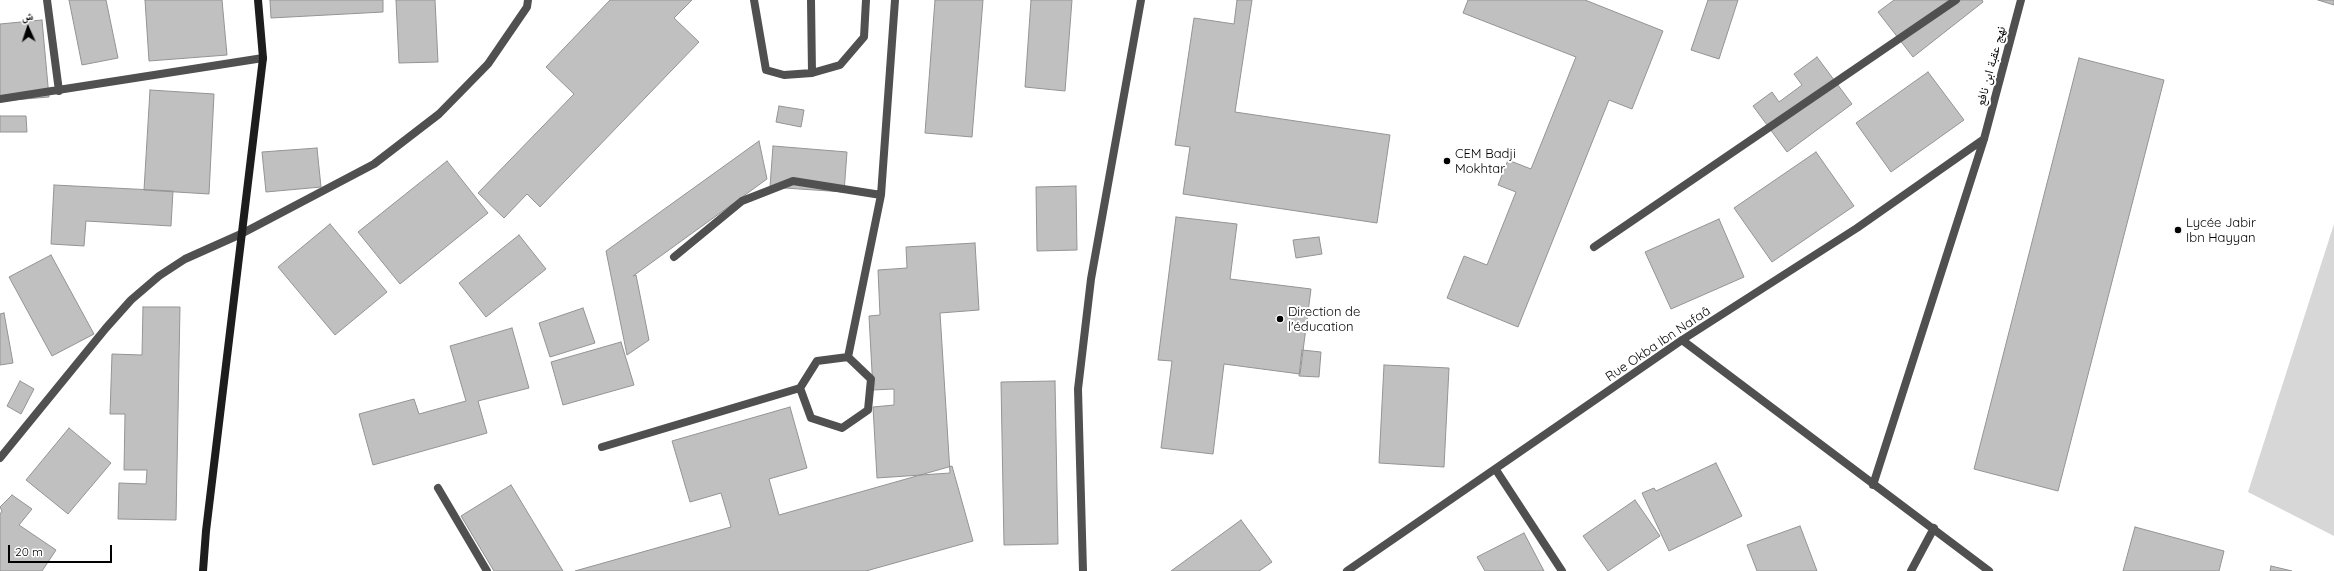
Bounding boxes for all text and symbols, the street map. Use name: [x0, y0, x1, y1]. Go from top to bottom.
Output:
north arrow: [8, 8, 48, 48]
text: ش: [21, 9, 34, 23]
street label: نهج عقبة ابن نافع: [1973, 24, 2009, 108]
place label: CEM Badji Mokhtar: [1455, 146, 1516, 177]
marker: CEM Badji Mokhtar: [1442, 156, 1452, 166]
place label: Lycée Jabir Ibn Hayyan: [2186, 215, 2256, 246]
marker: Lycée Jabir Ibn Hayyan: [2173, 225, 2183, 235]
street label: Rue Okba Ibn Nafaâ: [1603, 303, 1713, 385]
place label: Direction de l'éducation: [1288, 304, 1360, 335]
marker: Direction de l'éducation: [1275, 314, 1285, 324]
scale bar: [10, 537, 114, 563]
text: 20 m: [15, 544, 43, 559]

